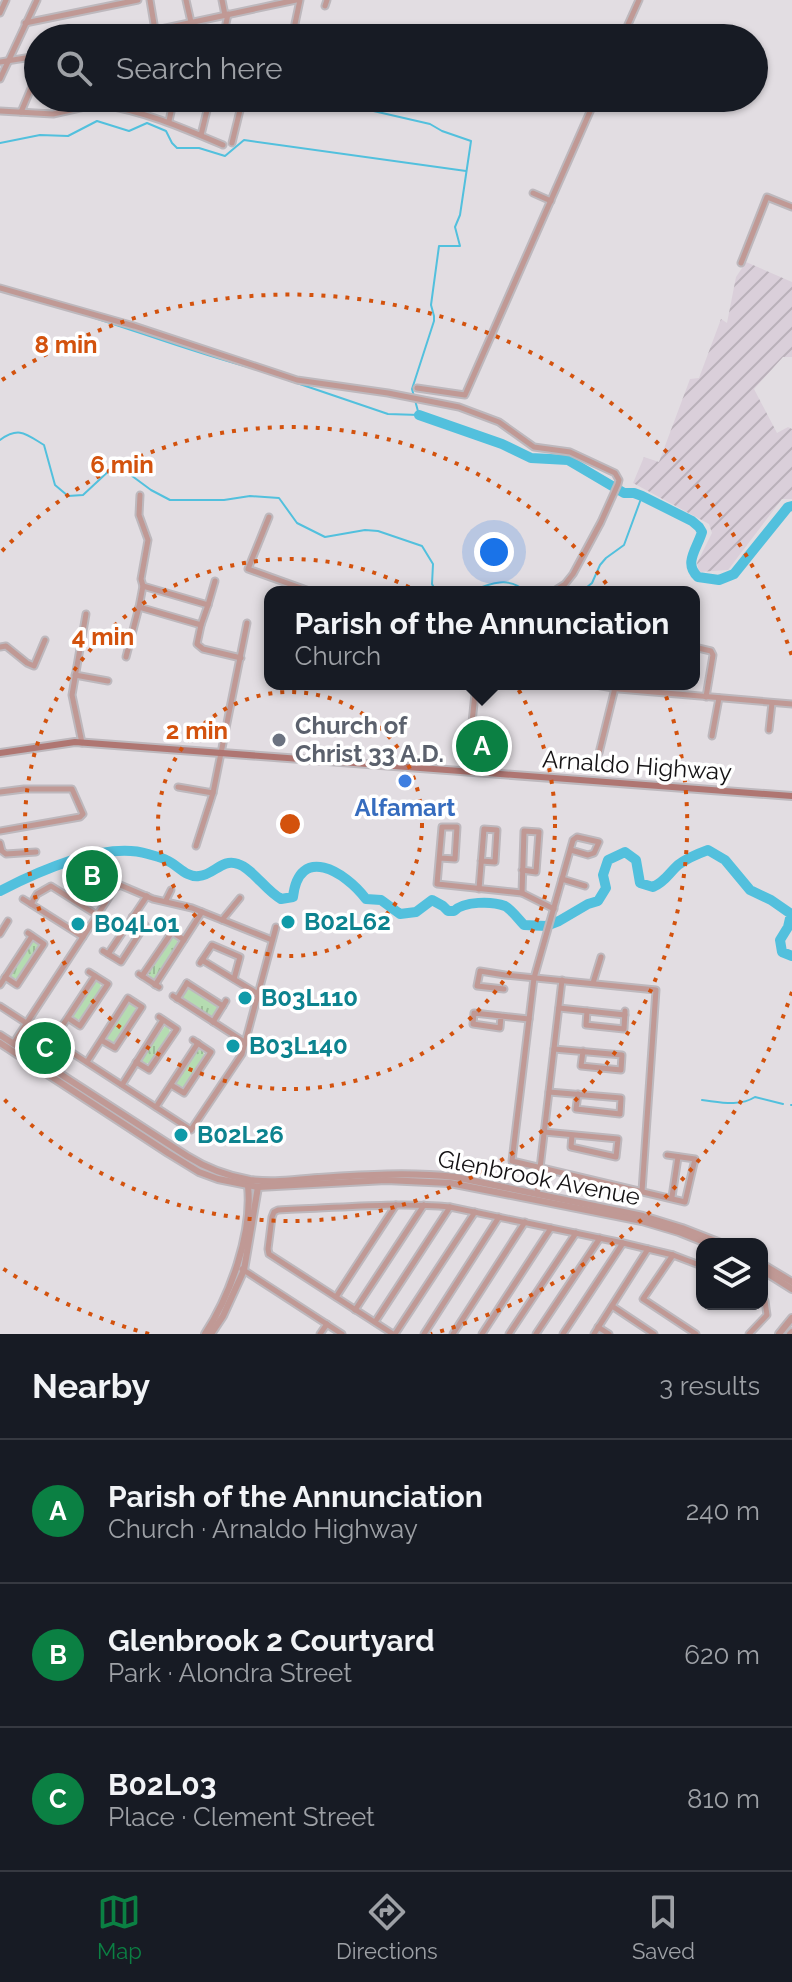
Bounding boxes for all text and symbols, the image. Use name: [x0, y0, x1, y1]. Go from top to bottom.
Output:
search box: [24, 24, 768, 112]
icon: search: [52, 46, 96, 90]
text: Search here: [116, 51, 283, 86]
text: 8 min: [34, 330, 98, 359]
text: 6 min: [90, 450, 154, 479]
your location: [474, 532, 514, 572]
popup: [264, 586, 700, 690]
text: Parish of the Annunciation: [295, 606, 669, 641]
text: 4 min: [72, 622, 134, 651]
text: Church: [295, 641, 381, 671]
place label: Church of Christ 33 A.D.: [295, 711, 444, 768]
text: 2 min: [166, 716, 228, 745]
pin: A: [456, 716, 508, 776]
marker: Church of Christ 33 A.D.: [270, 731, 288, 749]
street label: Arnaldo Highway: [541, 744, 733, 787]
marker: Alfamart: [396, 772, 414, 790]
place label: Alfamart: [355, 793, 455, 822]
centre of rings: [276, 810, 304, 838]
pin: B: [66, 846, 118, 906]
place label: B02L62: [304, 907, 391, 936]
place label: B04L01: [94, 909, 180, 938]
marker: B02L62: [279, 913, 297, 931]
marker: B04L01: [69, 915, 87, 933]
place label: B03L110: [261, 983, 358, 1012]
marker: B03L110: [236, 989, 254, 1007]
pin: C: [19, 1018, 71, 1078]
place label: B03L140: [249, 1031, 348, 1060]
marker: B03L140: [224, 1037, 242, 1055]
place label: B02L26: [197, 1120, 284, 1149]
marker: B02L26: [172, 1126, 190, 1144]
street label: Glenbrook Avenue: [435, 1144, 643, 1211]
map controls: [696, 1238, 768, 1310]
button: layers: [696, 1238, 768, 1310]
text: Nearby: [32, 1366, 150, 1406]
text: 3 results: [659, 1371, 760, 1401]
text: Parish of the Annunciation: [108, 1479, 483, 1514]
text: A: [49, 1496, 67, 1526]
text: 240 m: [686, 1496, 760, 1526]
text: Church · Arnaldo Highway: [108, 1514, 418, 1544]
text: Glenbrook 2 Courtyard: [108, 1623, 435, 1658]
text: B: [49, 1640, 67, 1670]
text: 620 m: [684, 1640, 760, 1670]
text: Park · Alondra Street: [108, 1658, 352, 1688]
text: B02L03: [108, 1767, 216, 1802]
text: C: [49, 1784, 67, 1814]
text: 810 m: [687, 1784, 760, 1814]
text: Place · Clement Street: [108, 1802, 375, 1832]
tab: Map: [97, 1890, 142, 1964]
tab: Directions: [336, 1890, 438, 1964]
tab: Saved: [632, 1890, 695, 1964]

